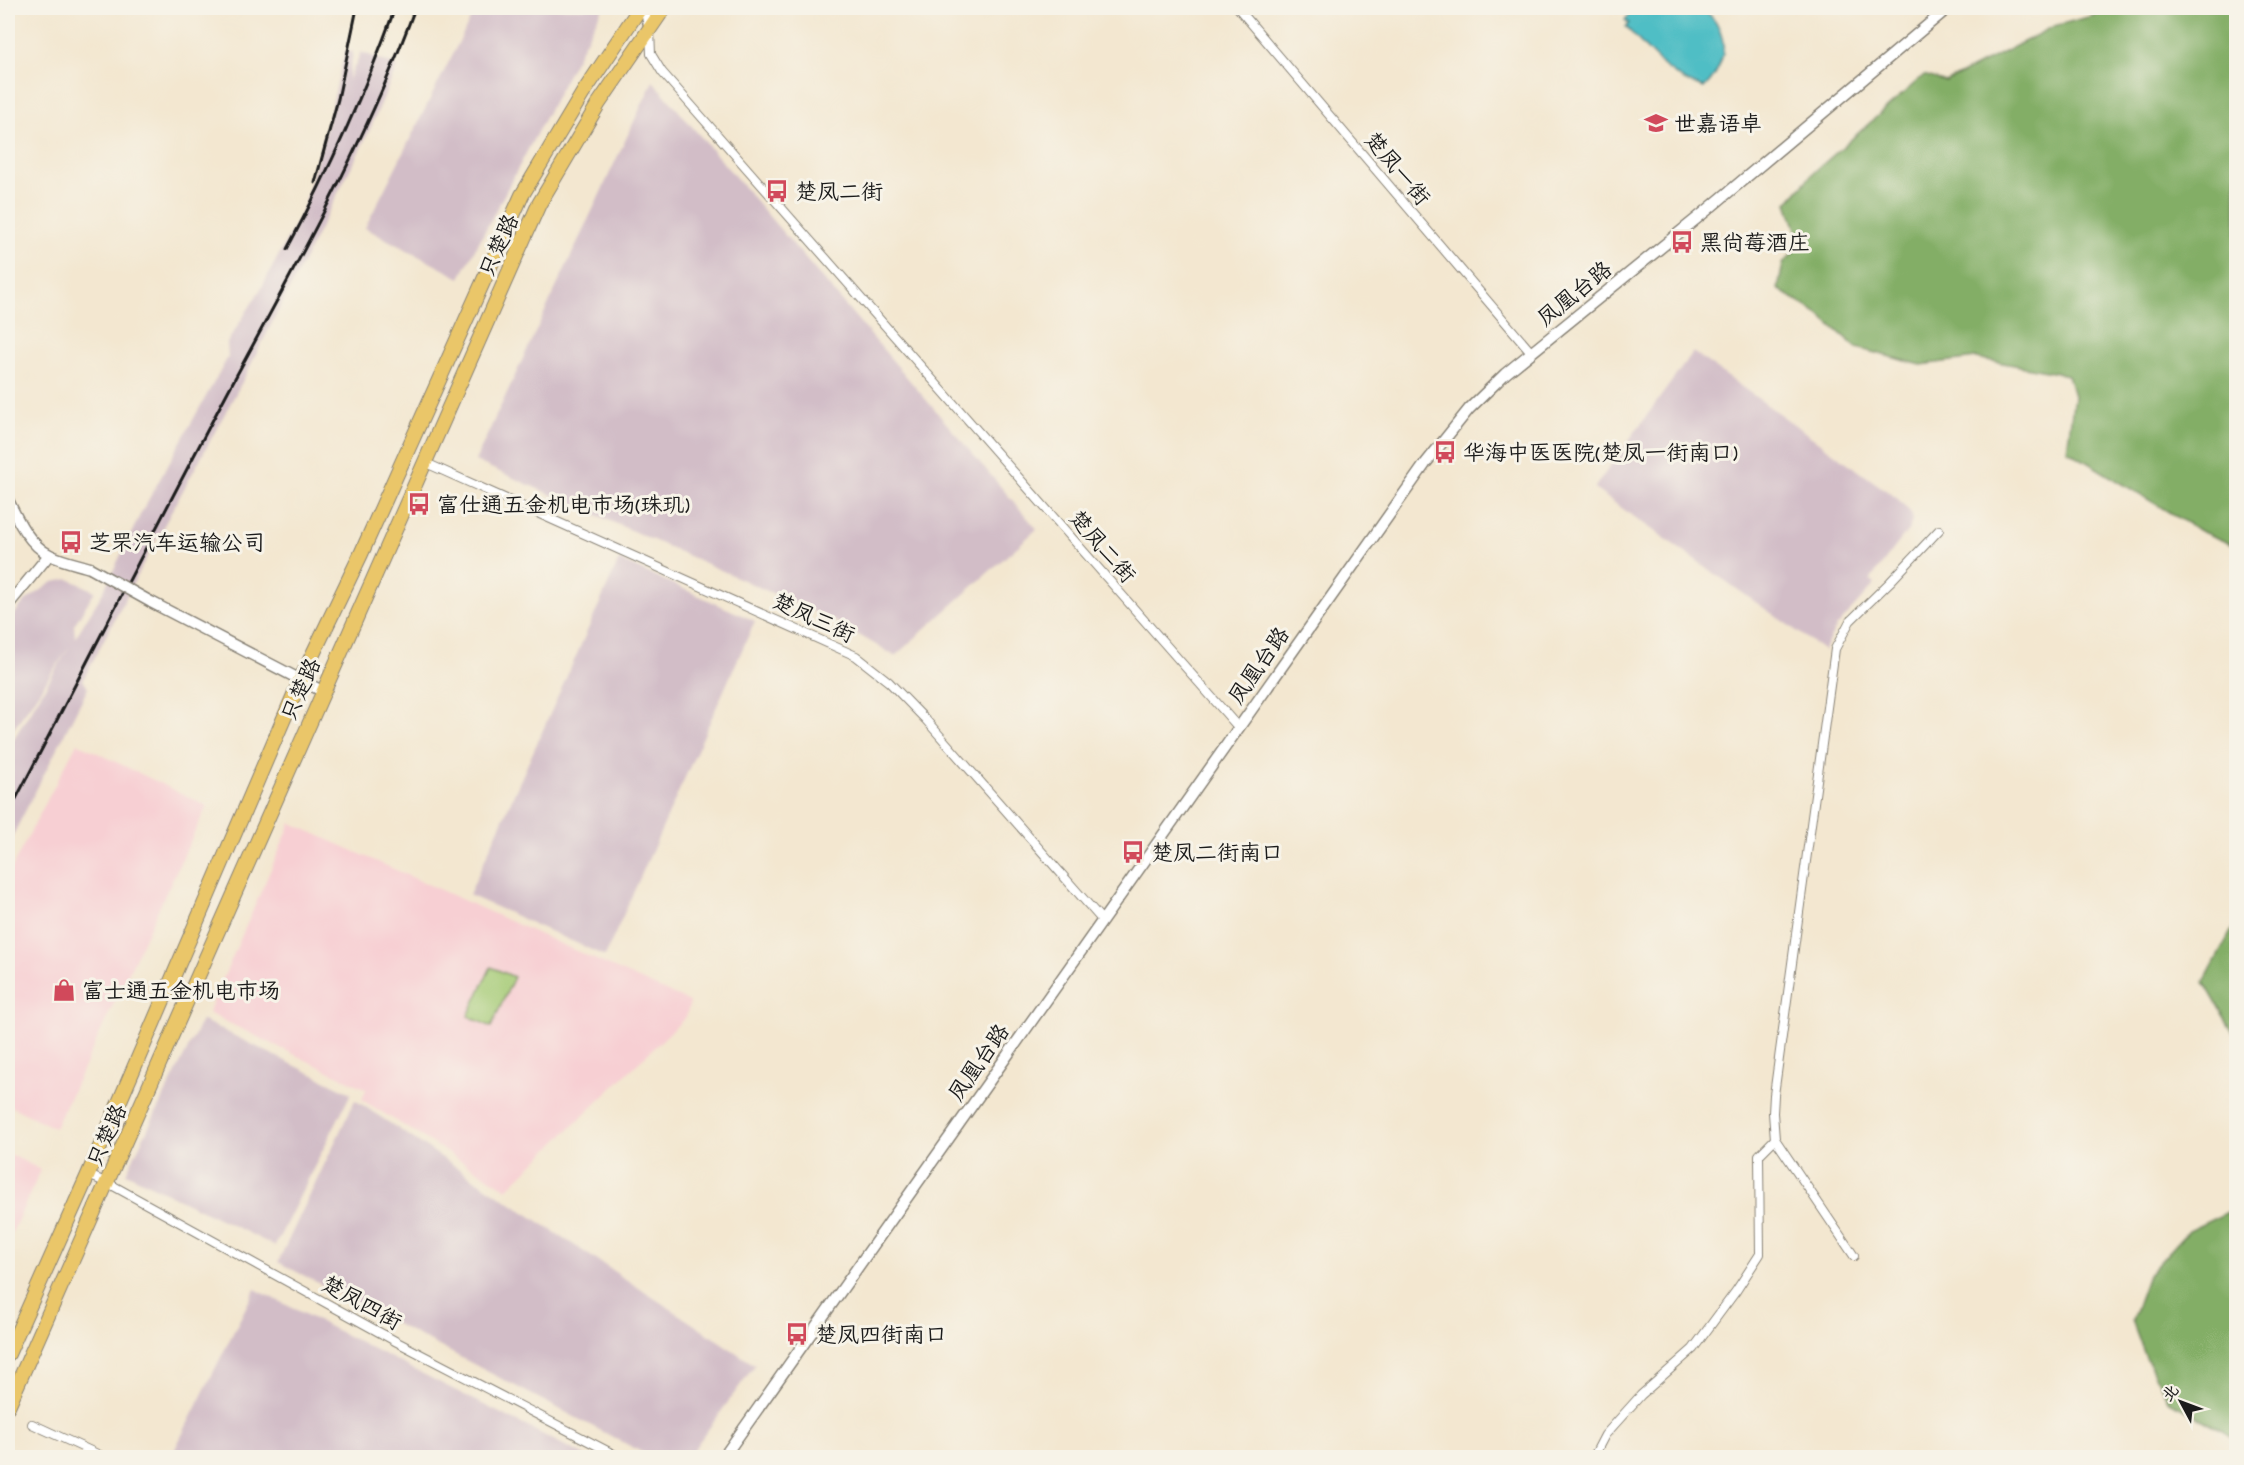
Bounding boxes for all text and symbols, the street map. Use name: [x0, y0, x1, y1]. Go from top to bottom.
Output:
school or university icon: 世嘉语卓: [1643, 110, 1669, 136]
place label: 世嘉语卓: [1674, 111, 1762, 142]
street label: 楚凤一街: [1355, 127, 1435, 214]
bus stop icon: 楚凤二街: [764, 178, 790, 204]
place label: 楚凤二街: [795, 179, 883, 210]
street label: 只楚路: [474, 210, 529, 283]
bus stop icon: 黑尚莓酒庄: [1669, 229, 1695, 255]
place label: 黑尚莓酒庄: [1700, 230, 1810, 261]
street label: 凤凰台路: [1532, 256, 1620, 335]
bus stop icon: 华海中医医院(楚凤一街南口): [1432, 439, 1458, 465]
place label: 华海中医医院(楚凤一街南口): [1463, 440, 1738, 471]
bus stop icon: 富仕通五金机电市场(珠玑): [406, 491, 432, 517]
place label: 富仕通五金机电市场(珠玑): [437, 492, 690, 523]
street label: 楚凤二街: [1060, 505, 1141, 592]
bus stop icon: 芝罘汽车运输公司: [58, 529, 84, 555]
place label: 芝罘汽车运输公司: [89, 530, 265, 561]
street label: 楚凤三街: [766, 588, 859, 653]
street label: 凤凰台路: [1223, 622, 1299, 712]
street label: 只楚路: [276, 654, 331, 727]
bus stop icon: 楚凤二街南口: [1120, 839, 1146, 865]
place label: 楚凤二街南口: [1151, 840, 1283, 871]
shop icon: 富士通五金机电市场: [51, 977, 77, 1003]
place label: 富士通五金机电市场: [82, 978, 280, 1009]
street label: 凤凰台路: [943, 1019, 1019, 1109]
street label: 只楚路: [82, 1100, 137, 1173]
street label: 楚凤四街: [314, 1270, 406, 1340]
bus stop icon: 楚凤四街南口: [784, 1321, 810, 1347]
place label: 楚凤四街南口: [815, 1322, 947, 1353]
north arrow: [2151, 1372, 2211, 1432]
text: 北: [2158, 1380, 2185, 1407]

